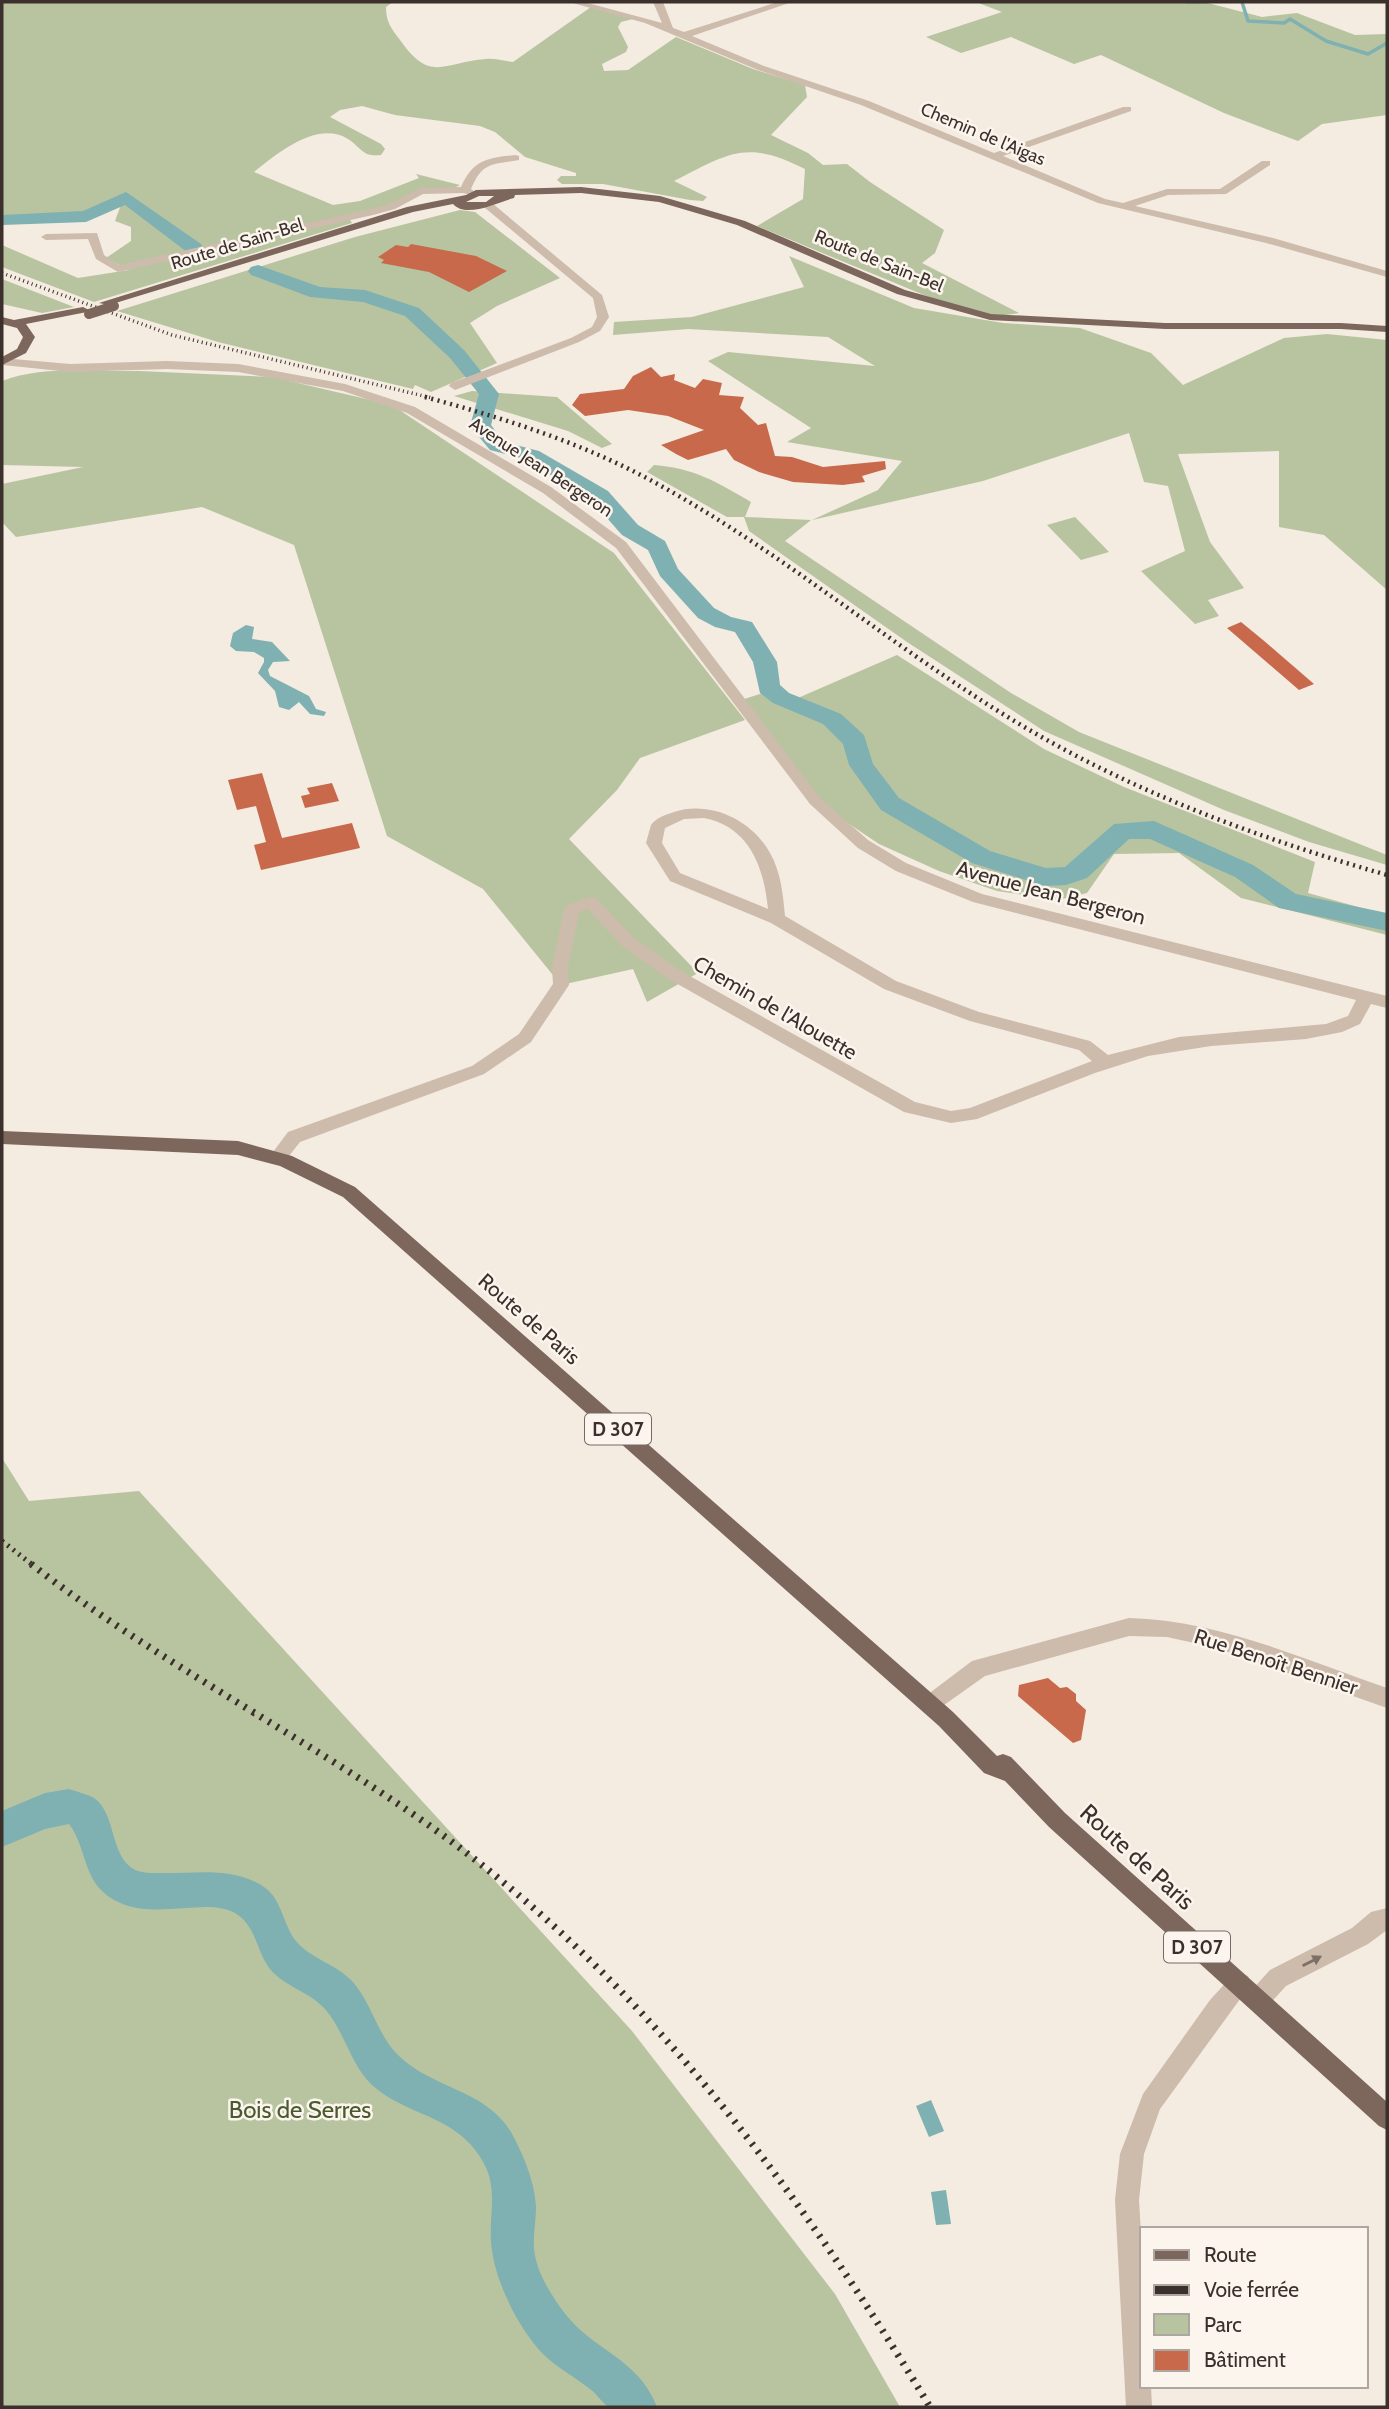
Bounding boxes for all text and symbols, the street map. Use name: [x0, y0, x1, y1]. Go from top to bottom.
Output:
street label: Chemin de l'Aigas: [917, 98, 1049, 170]
street label: Route de Sain-Bel: [168, 213, 307, 275]
street label: Route de Sain-Bel: [811, 225, 947, 297]
street label: Avenue Jean Bergeron: [465, 412, 617, 522]
street label: Avenue Jean Bergeron: [954, 855, 1148, 930]
street label: Chemin de l'Alouette: [689, 951, 862, 1065]
street label: Route de Paris: [474, 1268, 585, 1370]
road number: D 307: [585, 1414, 651, 1444]
street label: Rue Benoît Bennier: [1191, 1623, 1361, 1700]
street label: Route de Paris: [1074, 1798, 1201, 1916]
road number: D 307: [1164, 1932, 1230, 1963]
one-way arrow: [1302, 1955, 1322, 1966]
park label: Bois de Serres: [229, 2095, 371, 2124]
legend: [1140, 2227, 1368, 2388]
text: Route: [1204, 2242, 1257, 2267]
text: Voie ferrée: [1204, 2277, 1299, 2302]
text: Parc: [1204, 2312, 1242, 2337]
text: Bâtiment: [1204, 2347, 1286, 2372]

